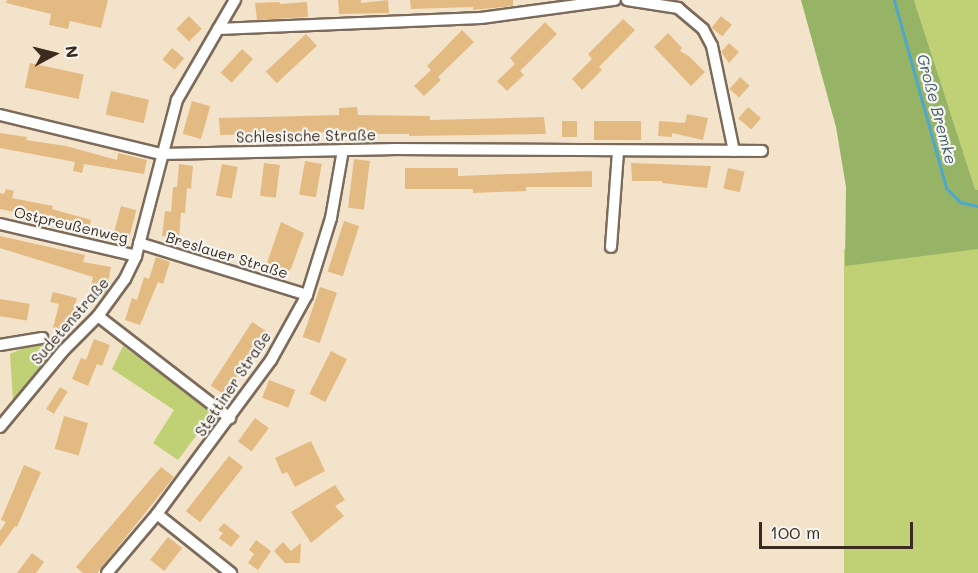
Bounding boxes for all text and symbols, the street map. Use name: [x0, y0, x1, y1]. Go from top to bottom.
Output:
north arrow: [24, 24, 84, 84]
text: N: [61, 44, 84, 59]
water label: Große Bremke: [913, 52, 961, 166]
street label: Schlesische Straße: [236, 126, 376, 146]
street label: Ostpreußenweg: [12, 203, 130, 247]
street label: Breslauer Straße: [164, 228, 290, 282]
street label: Sudetenstraße: [27, 274, 113, 368]
street label: Stettiner Straße: [191, 328, 275, 440]
scale bar: [762, 510, 916, 548]
text: 100 m: [770, 520, 820, 544]

